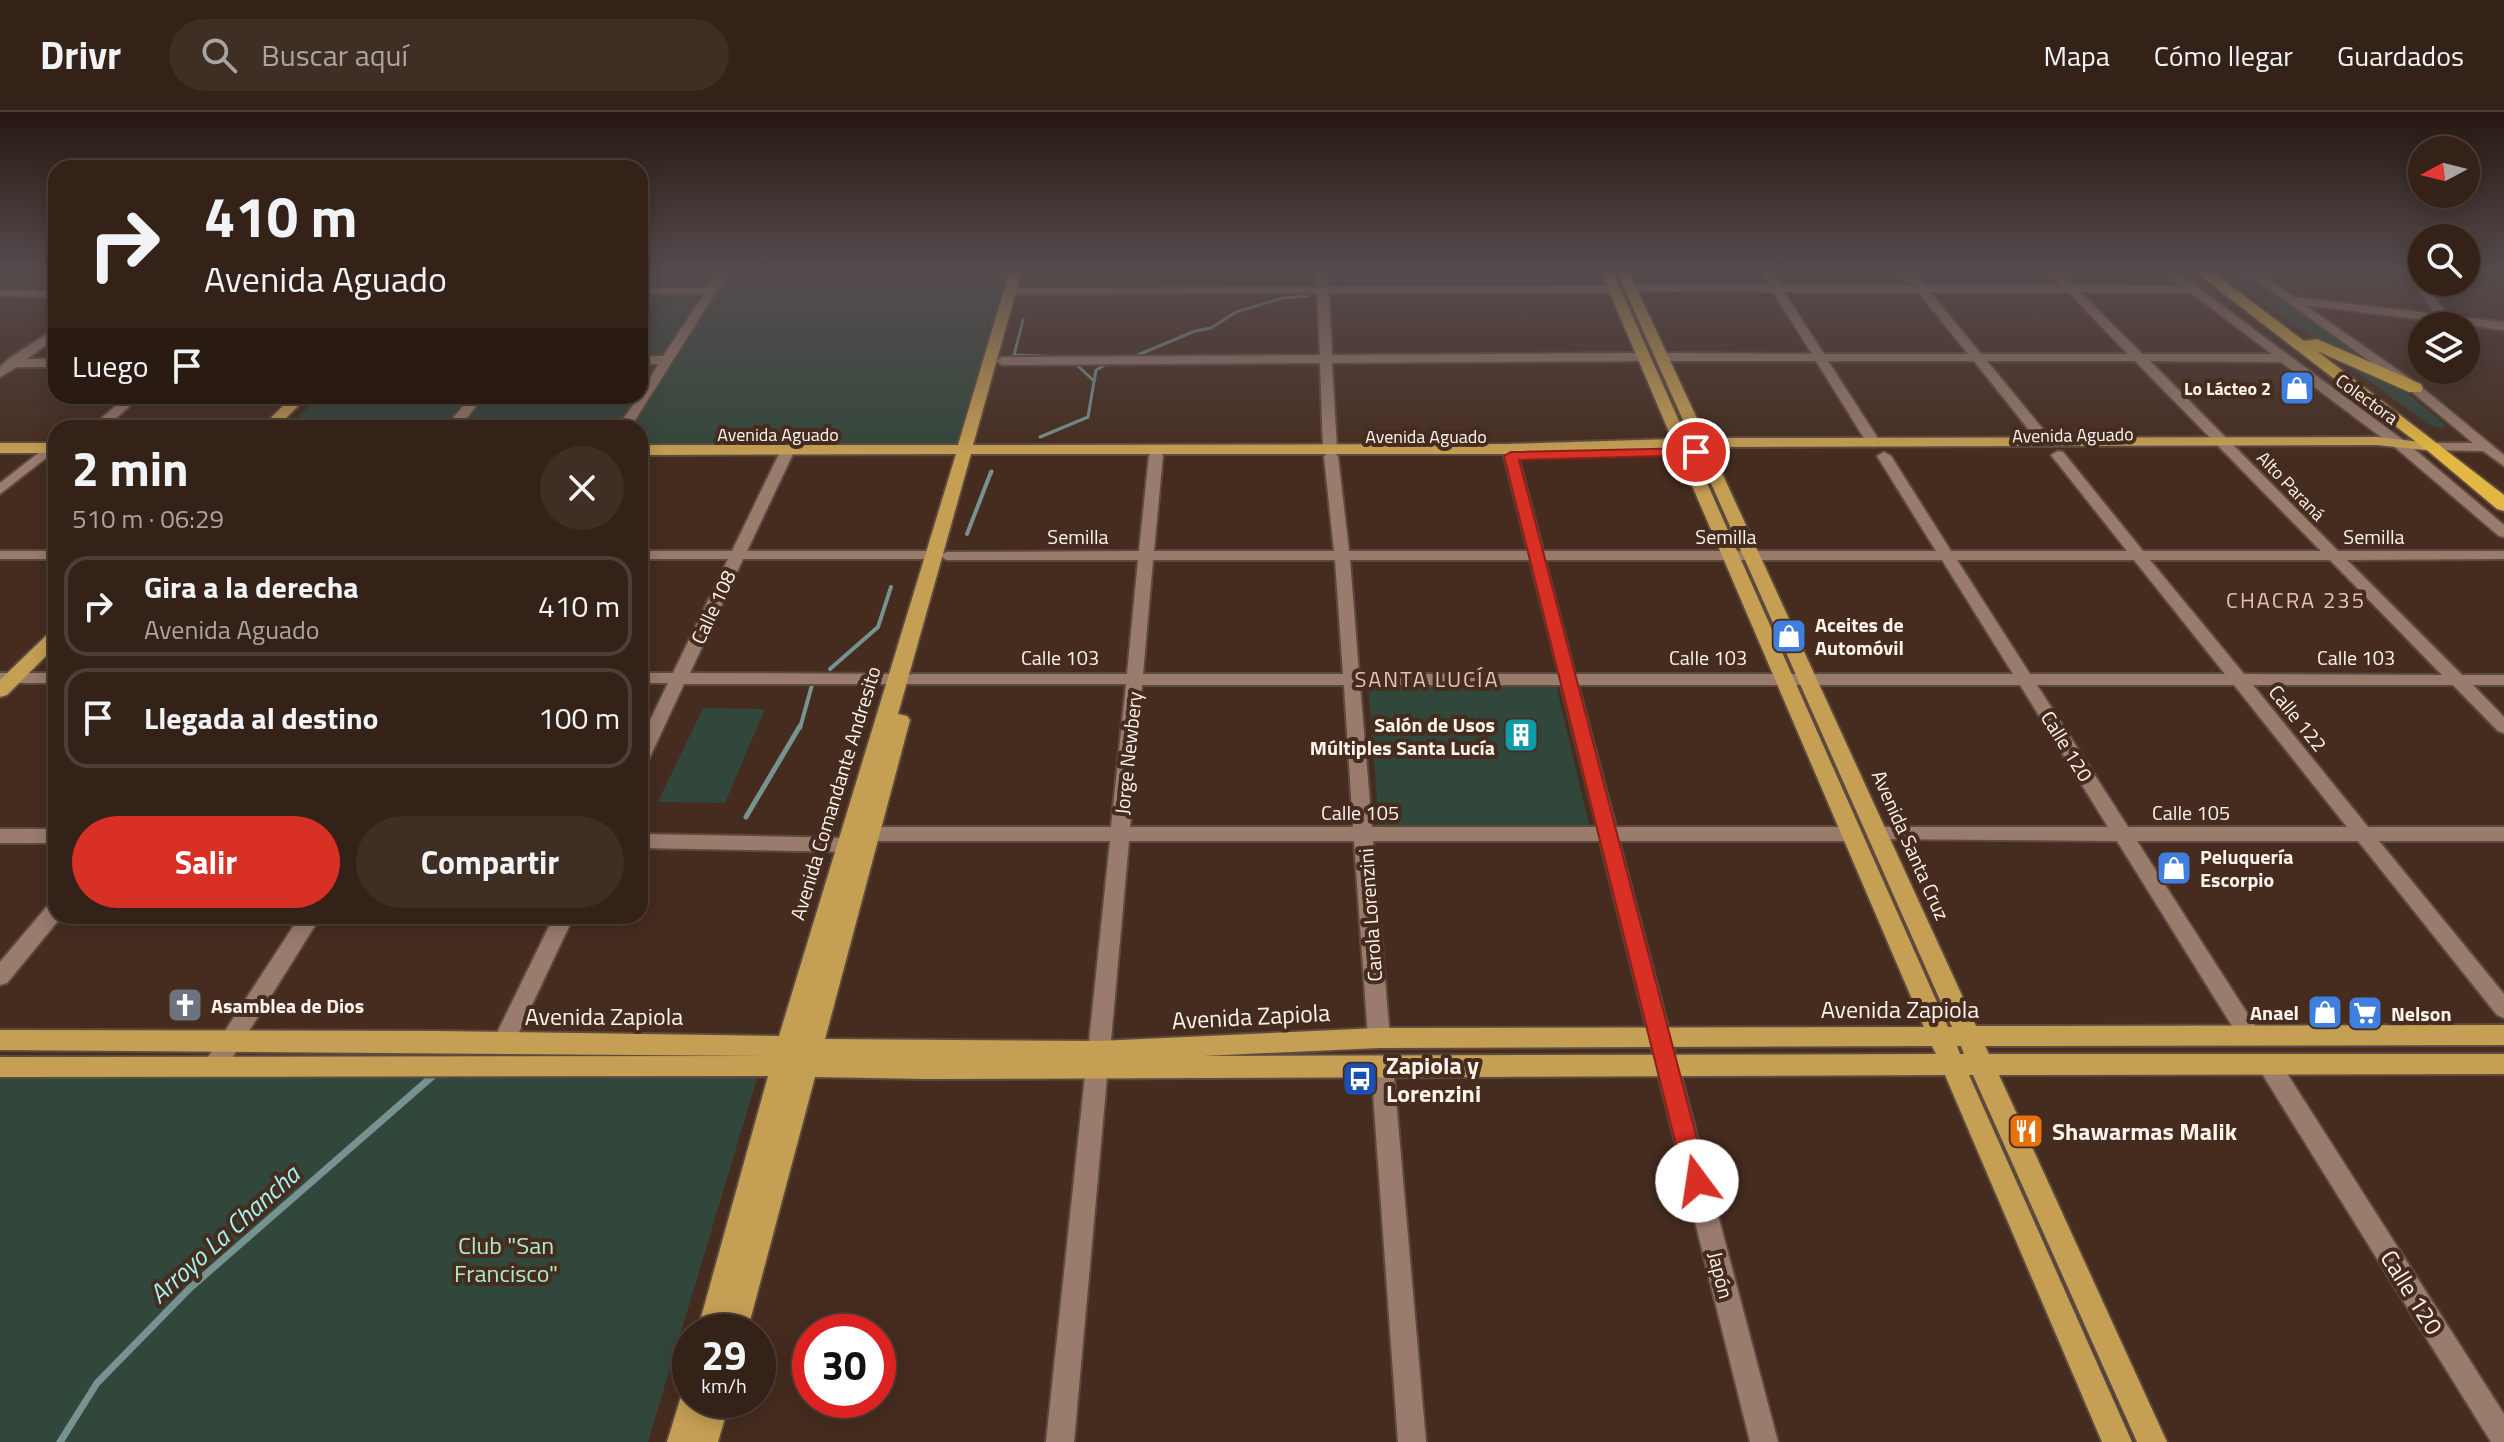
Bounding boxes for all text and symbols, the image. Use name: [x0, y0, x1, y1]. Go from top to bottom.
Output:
search box: [169, 19, 729, 91]
text: Drivr: [40, 26, 121, 84]
text: Buscar aquí: [261, 32, 408, 78]
icon: search: [197, 33, 241, 77]
text: Mapa: [2043, 34, 2110, 77]
text: Cómo llegar: [2154, 34, 2293, 77]
text: Guardados: [2337, 34, 2464, 77]
north arrow: [2408, 136, 2480, 208]
map controls: [2408, 136, 2480, 384]
text: 410 m: [204, 174, 357, 259]
icon: right: [72, 192, 176, 296]
button: search: [2408, 224, 2480, 296]
text: Avenida Aguado: [204, 251, 447, 306]
button: layers: [2408, 312, 2480, 384]
text: Luego: [72, 343, 149, 389]
icon: arrive: [165, 344, 209, 388]
street label: Colectora: [2330, 367, 2404, 431]
shop icon: Lo Lácteo 2: [2278, 369, 2316, 407]
place label: Lo Lácteo 2: [2184, 375, 2271, 402]
pin: [1662, 418, 1730, 486]
street label: Avenida Aguado: [2012, 420, 2134, 450]
street label: Avenida Aguado: [717, 421, 839, 448]
street label: Avenida Aguado: [1365, 423, 1487, 450]
icon: arrive: [1674, 430, 1718, 474]
text: 2 min: [72, 432, 189, 505]
street label: Alto Paraná: [2251, 445, 2331, 527]
button: close: [540, 446, 624, 530]
text: 510 m · 06:29: [72, 499, 224, 538]
street label: Semilla: [1047, 521, 1109, 552]
street label: Semilla: [1695, 521, 1757, 552]
street label: Semilla: [2343, 521, 2405, 552]
text: Gira a la derecha: [144, 564, 359, 610]
street label: Calle 108: [682, 565, 744, 649]
text: 410 m: [538, 583, 620, 629]
district label: CHACRA 235: [2226, 583, 2366, 617]
icon: right: [76, 584, 120, 628]
place label: Aceites de Automóvil: [1815, 609, 1904, 663]
text: Avenida Aguado: [144, 610, 320, 649]
shop icon: Aceites de Automóvil: [1770, 617, 1808, 655]
street label: Calle 103: [1021, 642, 1099, 673]
street label: Calle 103: [1669, 642, 1747, 673]
street label: Calle 103: [2317, 642, 2395, 673]
street label: Avenida Comandante Andresito: [782, 662, 888, 924]
district label: SANTA LUCÍA: [1354, 662, 1500, 696]
street label: Calle 122: [2261, 678, 2335, 758]
street label: Jorge Newbery: [1106, 690, 1150, 816]
text: Llegada al destino: [144, 695, 378, 741]
text: 100 m: [538, 695, 620, 741]
icon: arrive: [76, 696, 120, 740]
street label: Calle 120: [2033, 705, 2101, 787]
place label: Salón de Usos Múltiples Santa Lucía: [1310, 709, 1495, 763]
building icon: Salón de Usos Múltiples Santa Lucía: [1502, 716, 1540, 754]
street label: Avenida Santa Cruz: [1864, 765, 1958, 925]
street label: Calle 105: [1321, 797, 1399, 828]
street label: Calle 105: [2152, 797, 2230, 828]
button: Salir: [72, 816, 340, 908]
button: Compartir: [356, 816, 624, 908]
place label: Peluquería Escorpio: [2200, 841, 2293, 895]
street label: Carola Lorenzini: [1350, 847, 1390, 983]
shop icon: Peluquería Escorpio: [2155, 849, 2193, 887]
church icon: Asamblea de Dios: [166, 986, 204, 1024]
place label: Asamblea de Dios: [211, 990, 364, 1021]
street label: Avenida Zapiola: [1821, 991, 1979, 1027]
shop icon: Anael: [2306, 993, 2344, 1031]
street label: Avenida Zapiola: [1171, 994, 1331, 1038]
supermarket icon: Nelson: [2346, 994, 2384, 1032]
place label: Anael: [2250, 997, 2299, 1028]
street label: Avenida Zapiola: [525, 998, 683, 1034]
place label: Nelson: [2391, 998, 2451, 1029]
place label: Zapiola y Lorenzini: [1386, 1047, 1481, 1111]
bus stop icon: Zapiola y Lorenzini: [1341, 1060, 1379, 1098]
restaurant icon: Shawarmas Malik: [2007, 1112, 2045, 1150]
place label: Shawarmas Malik: [2052, 1113, 2238, 1149]
position arrow: [1655, 1139, 1739, 1223]
water label: Arroyo La Chancha: [140, 1154, 310, 1313]
park label: Club "San Francisco": [454, 1227, 558, 1291]
street label: Calle 120: [2372, 1243, 2452, 1341]
street label: Japón: [1700, 1248, 1742, 1302]
speed limit sign: 30: [792, 1314, 896, 1418]
text: 29: [702, 1325, 746, 1386]
text: km/h: [701, 1370, 747, 1401]

